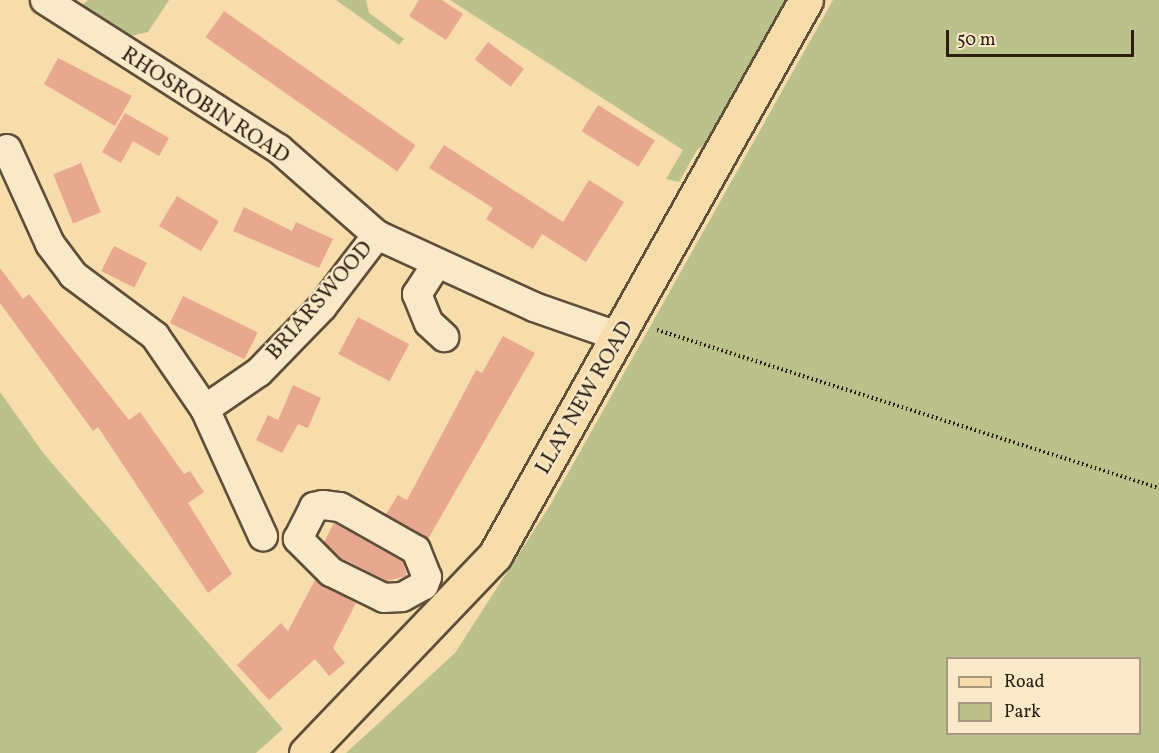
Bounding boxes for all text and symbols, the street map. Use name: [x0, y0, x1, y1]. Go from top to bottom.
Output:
scale bar: [949, 18, 1136, 56]
text: 50 m: [957, 28, 996, 53]
street label: RHOSROBIN ROAD: [116, 42, 294, 170]
street label: BRIARSWOOD: [261, 236, 379, 366]
street label: LLAY NEW ROAD: [530, 316, 640, 480]
legend: [946, 657, 1141, 735]
text: Road: [1004, 670, 1045, 695]
text: Park: [1004, 700, 1041, 725]

